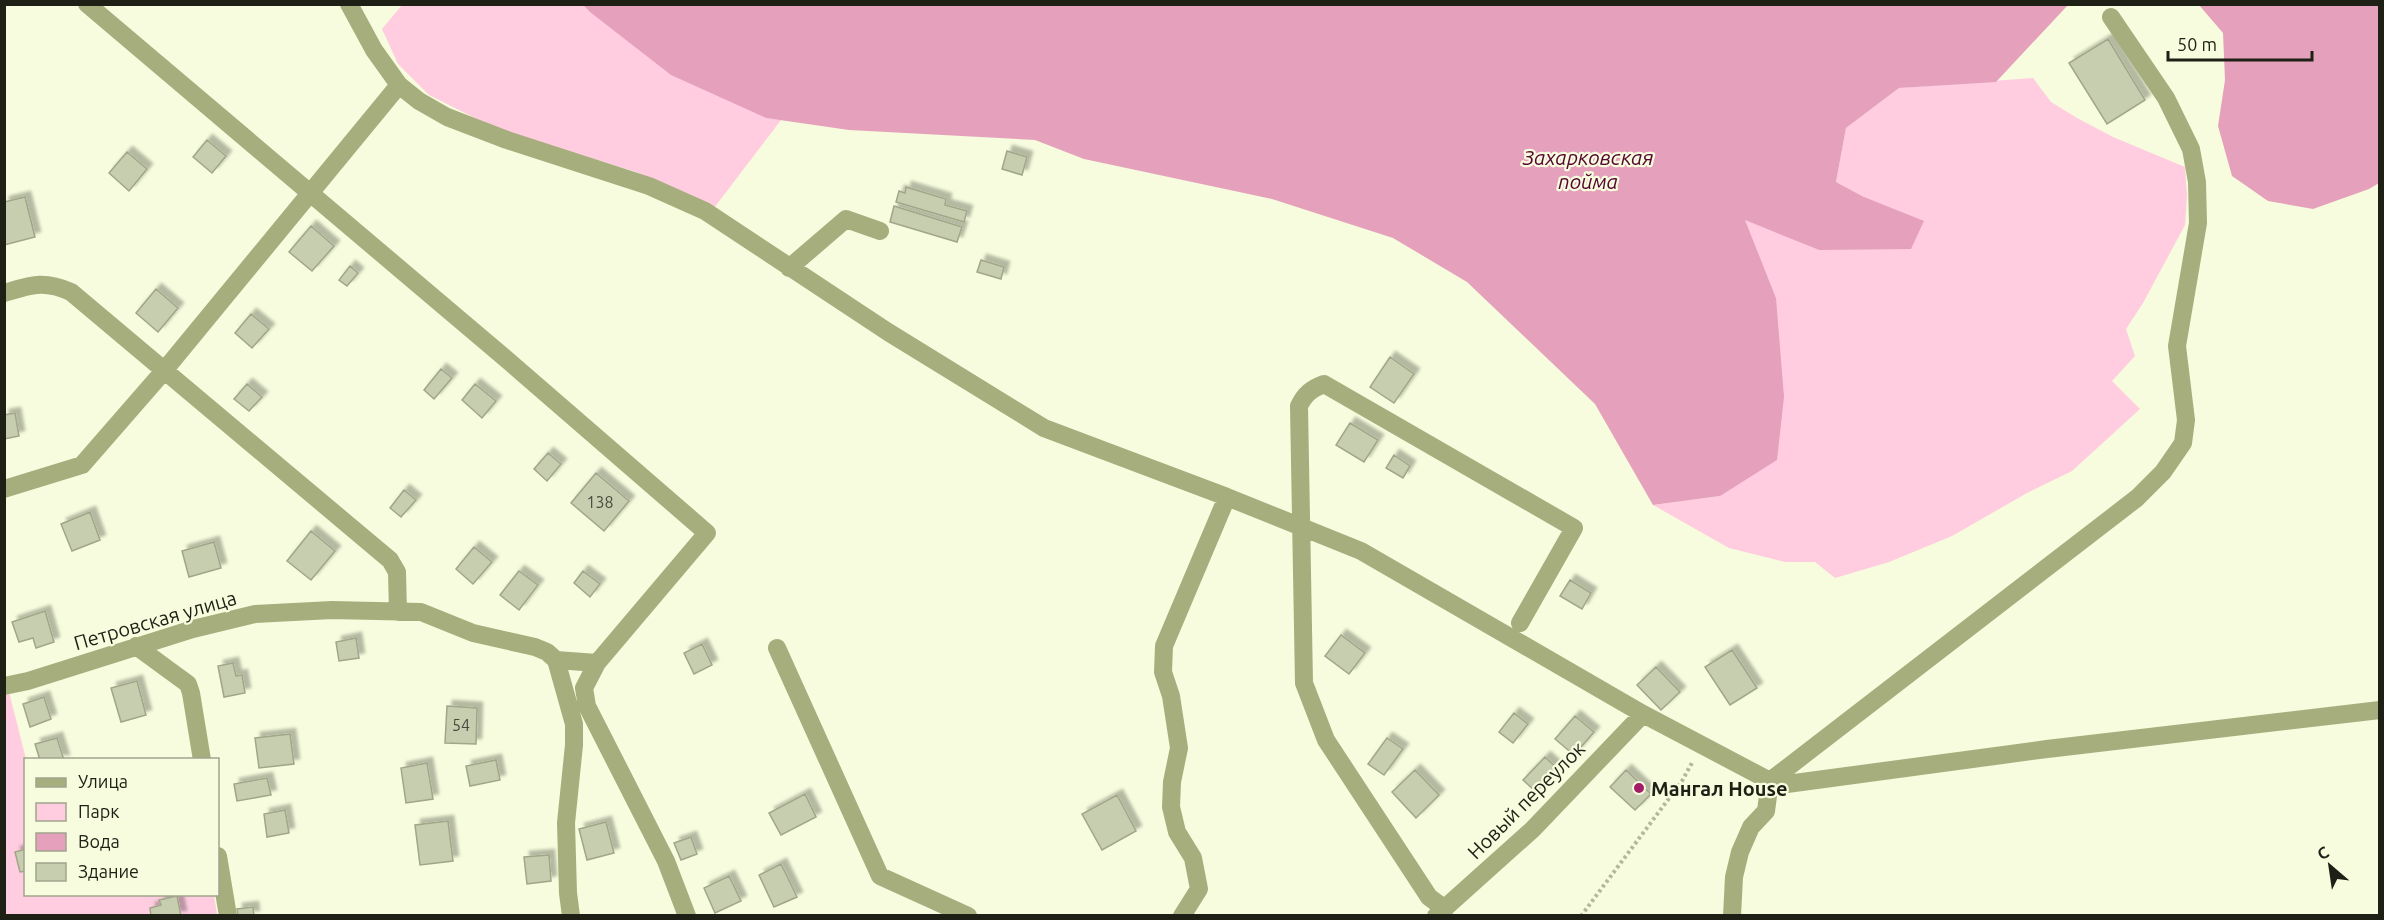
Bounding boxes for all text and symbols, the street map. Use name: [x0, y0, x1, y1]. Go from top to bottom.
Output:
scale bar: [2168, 24, 2312, 62]
text: 50 m: [2177, 34, 2217, 54]
water label: Захарковская пойма: [1522, 145, 1653, 193]
house number: 138: [586, 493, 614, 511]
street label: Петровская улица: [71, 586, 239, 654]
house number: 54: [452, 716, 470, 734]
street label: Новый переулок: [1463, 737, 1589, 863]
legend: [24, 758, 219, 896]
text: Улица: [78, 771, 128, 791]
place label: Мангал House: [1651, 777, 1787, 800]
marker: Мангал House: [1632, 781, 1646, 795]
text: Парк: [78, 801, 119, 821]
text: Вода: [78, 831, 120, 851]
north arrow: [2300, 836, 2360, 896]
text: С: [2314, 843, 2332, 863]
text: Здание: [78, 861, 139, 881]

